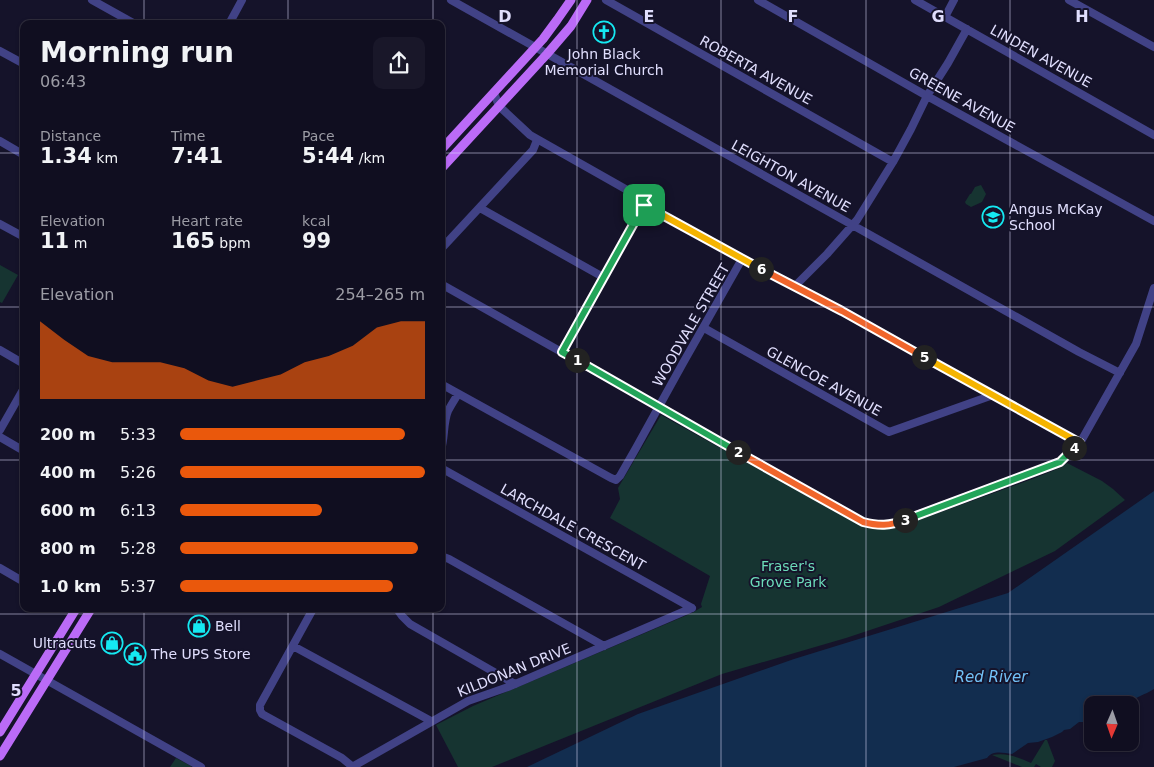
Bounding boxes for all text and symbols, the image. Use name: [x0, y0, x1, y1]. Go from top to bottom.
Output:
text: D: [498, 7, 512, 26]
text: E: [644, 7, 654, 26]
text: F: [788, 7, 798, 26]
text: G: [931, 7, 945, 26]
text: H: [1075, 7, 1089, 26]
church icon: John Black Memorial Church: [592, 20, 616, 44]
street label: LINDEN AVENUE: [987, 21, 1095, 91]
street label: ROBERTA AVENUE: [697, 32, 815, 108]
text: Morning run: [40, 36, 234, 69]
button: share: [373, 37, 425, 89]
place label: John Black Memorial Church: [545, 46, 664, 78]
street label: GREENE AVENUE: [906, 64, 1018, 136]
text: 06:43: [40, 72, 86, 91]
text: Distance: [40, 128, 101, 144]
text: Time: [171, 128, 205, 144]
text: Pace: [302, 128, 335, 144]
street label: LEIGHTON AVENUE: [729, 137, 853, 215]
text: 1.34: [40, 144, 92, 168]
text: 7:41: [171, 144, 223, 168]
text: 5:44: [302, 144, 354, 168]
text: km: [92, 150, 118, 166]
text: /km: [354, 150, 385, 166]
pin: [623, 184, 665, 226]
icon: arrive: [630, 191, 658, 219]
place label: Angus McKay School: [1009, 201, 1103, 233]
school or university icon: Angus McKay School: [981, 205, 1005, 229]
text: Elevation: [40, 213, 105, 229]
text: Heart rate: [171, 213, 243, 229]
text: kcal: [302, 213, 330, 229]
text: 11: [40, 229, 69, 253]
text: 165: [171, 229, 215, 253]
text: 99: [302, 229, 331, 253]
text: m: [69, 235, 87, 251]
text: bpm: [215, 235, 251, 251]
pin: 6: [748, 256, 774, 282]
street label: WOODVALE STREET: [649, 260, 733, 389]
text: 6: [757, 261, 766, 277]
text: Elevation: [40, 285, 114, 304]
text: 254–265 m: [335, 285, 425, 304]
street label: GLENCOE AVENUE: [764, 343, 884, 419]
pin: 5: [912, 344, 936, 370]
pin: 1: [564, 348, 590, 372]
text: 5: [920, 349, 929, 365]
text: 1: [573, 352, 582, 368]
text: 200 m: [40, 425, 96, 444]
text: 5:33: [120, 425, 156, 444]
pin: 4: [1062, 436, 1086, 460]
pin: 2: [726, 440, 750, 464]
text: 4: [1070, 440, 1079, 456]
text: 2: [734, 444, 743, 460]
text: 400 m: [40, 463, 96, 482]
text: 5:26: [120, 463, 156, 482]
street label: LARCHDALE CRESCENT: [498, 480, 649, 574]
text: 600 m: [40, 501, 96, 520]
text: 6:13: [120, 501, 156, 520]
pin: 3: [892, 508, 918, 532]
text: 3: [901, 512, 910, 528]
text: 800 m: [40, 539, 96, 558]
text: 5:28: [120, 539, 156, 558]
park label: Fraser's Grove Park: [750, 558, 827, 590]
text: 1.0 km: [40, 577, 101, 596]
text: 5:37: [120, 577, 156, 596]
shop icon: Bell: [187, 614, 211, 638]
place label: Bell: [215, 618, 241, 634]
shop icon: Ultracuts: [100, 631, 124, 655]
place label: Ultracuts: [33, 635, 96, 651]
street label: KILDONAN DRIVE: [455, 640, 573, 700]
public building icon: The UPS Store: [123, 642, 147, 666]
place label: The UPS Store: [150, 646, 251, 662]
water label: Red River: [955, 668, 1028, 686]
text: 5: [10, 681, 22, 700]
north arrow: [1084, 696, 1139, 751]
map controls: [1084, 696, 1139, 751]

